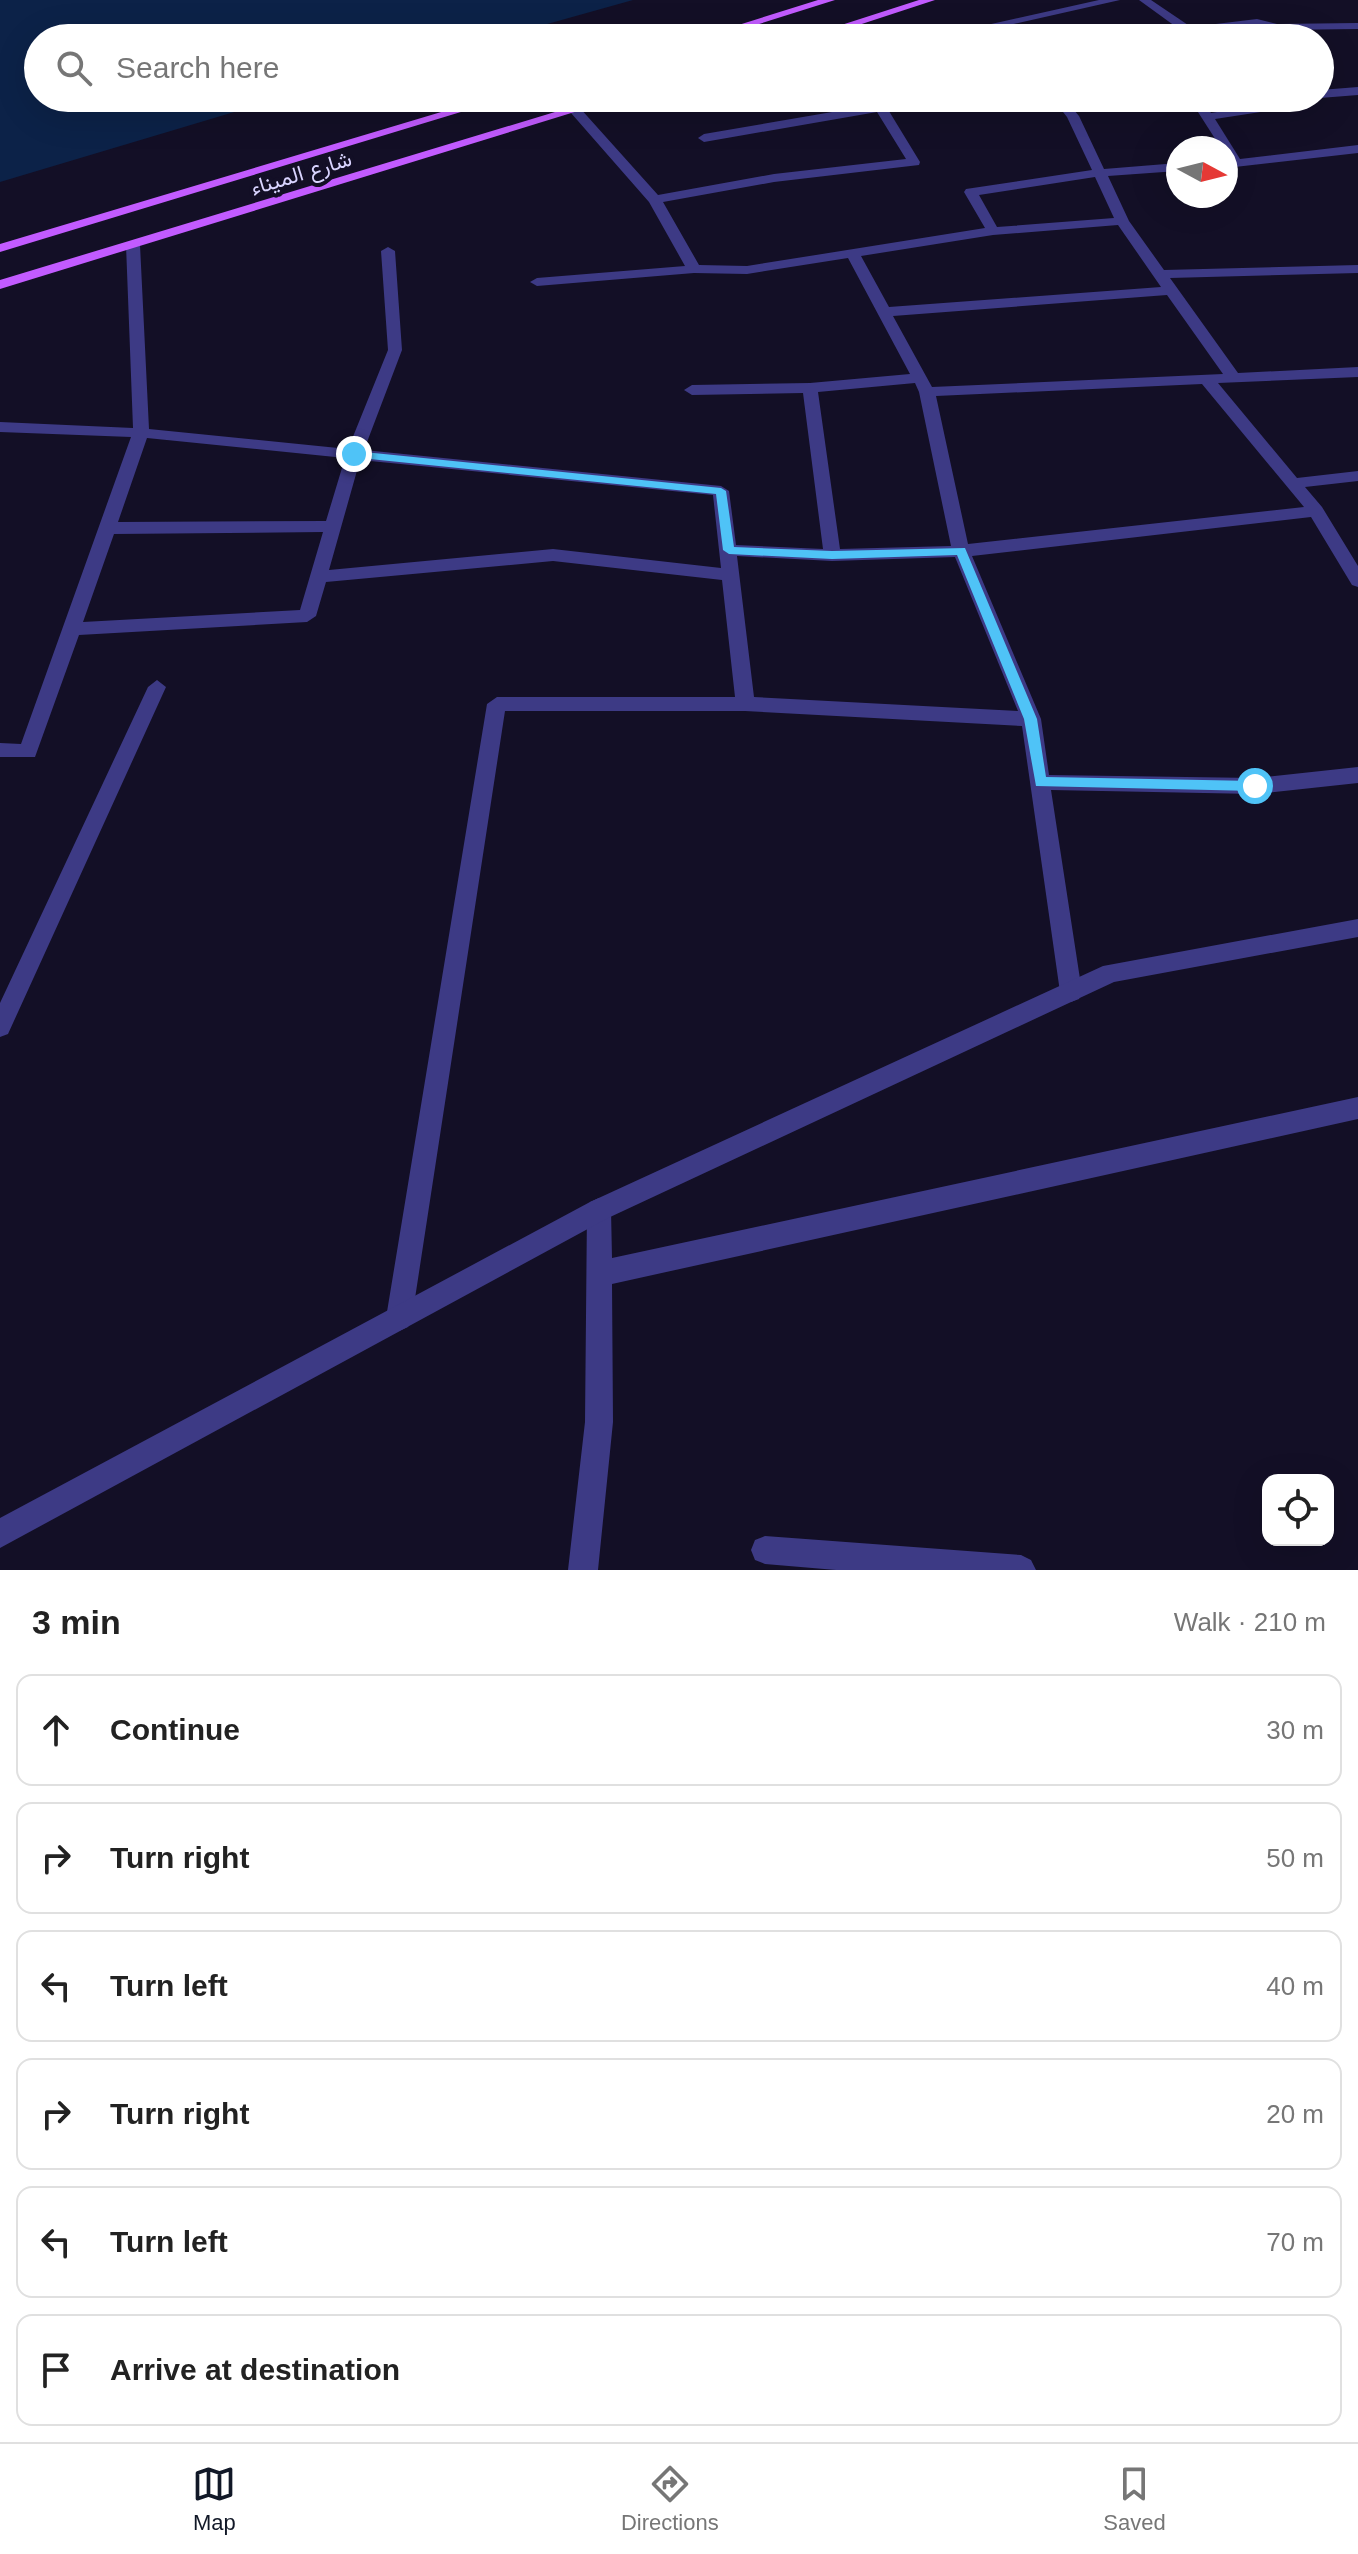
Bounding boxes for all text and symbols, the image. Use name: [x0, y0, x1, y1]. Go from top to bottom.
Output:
search box: [24, 24, 1334, 112]
icon: search: [52, 46, 96, 90]
text: Search here: [116, 51, 279, 84]
north arrow: [1166, 136, 1238, 208]
street label: شارع الميناء: [247, 146, 355, 202]
route end: [336, 436, 372, 472]
route start: [1237, 768, 1273, 804]
map controls: [1262, 1474, 1334, 1546]
button: locate: [1262, 1474, 1334, 1546]
text: 3 min: [32, 1603, 121, 1641]
text: Walk · 210 m: [1174, 1607, 1326, 1637]
icon: ahead: [34, 1708, 78, 1752]
text: Continue: [110, 1713, 240, 1746]
text: 30 m: [1266, 1715, 1324, 1745]
icon: right: [34, 1836, 78, 1880]
text: Turn right: [110, 1841, 249, 1874]
text: 50 m: [1266, 1843, 1324, 1873]
icon: left: [34, 1964, 78, 2008]
text: Turn left: [110, 1969, 228, 2002]
text: 40 m: [1266, 1971, 1324, 2001]
icon: right: [34, 2092, 78, 2136]
text: Turn right: [110, 2097, 249, 2130]
text: 20 m: [1266, 2099, 1324, 2129]
icon: left: [34, 2220, 78, 2264]
text: Turn left: [110, 2225, 228, 2258]
text: 70 m: [1266, 2227, 1324, 2257]
icon: arrive: [34, 2348, 78, 2392]
text: Arrive at destination: [110, 2353, 400, 2386]
tab: Map: [192, 2462, 236, 2536]
tab: Directions: [621, 2462, 719, 2536]
tab: Saved: [1103, 2462, 1166, 2536]

